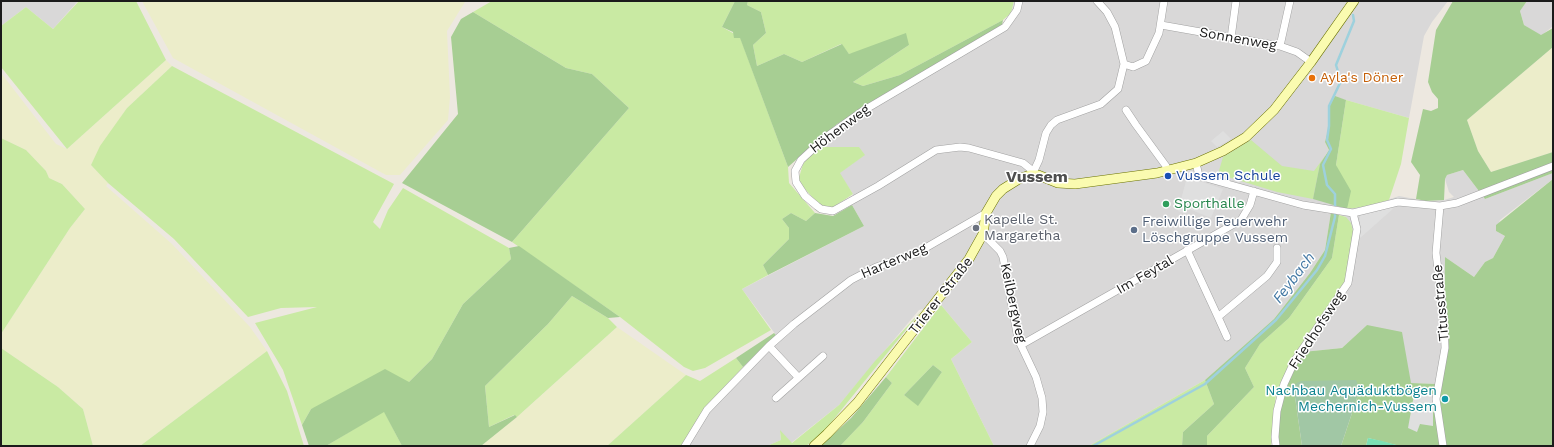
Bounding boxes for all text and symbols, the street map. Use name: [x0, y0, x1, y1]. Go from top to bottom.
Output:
street label: Sonnenweg: [1198, 24, 1278, 54]
place label: Ayla's Döner: [1320, 70, 1404, 86]
marker: Ayla's Döner: [1307, 73, 1317, 83]
street label: Höhenweg: [807, 101, 873, 157]
district label: Vussem: [1006, 167, 1068, 187]
place label: Vussem Schule: [1176, 168, 1281, 184]
marker: Vussem Schule: [1163, 171, 1173, 181]
place label: Sporthalle: [1174, 196, 1244, 212]
marker: Sporthalle: [1161, 199, 1171, 209]
place label: Kapelle St. Margaretha: [984, 212, 1060, 244]
place label: Freiwillige Feuerwehr Löschgruppe Vussem: [1142, 214, 1288, 246]
marker: Kapelle St. Margaretha: [971, 223, 981, 233]
marker: Freiwillige Feuerwehr Löschgruppe Vussem: [1129, 225, 1139, 235]
street label: Harterweg: [858, 240, 930, 282]
water label: Feybach: [1269, 249, 1319, 307]
street label: Im Feytal: [1114, 252, 1176, 298]
street label: Trierer Straße: [905, 254, 977, 338]
street label: Keilbergweg: [996, 262, 1030, 344]
street label: Titusstraße: [1429, 264, 1453, 342]
street label: Friedhofsweg: [1285, 287, 1349, 373]
place label: Nachbau Aquäduktbögen Mechernich-Vussem: [1265, 383, 1437, 416]
marker: Nachbau Aquäduktbögen Mechernich-Vussem: [1440, 394, 1450, 404]

